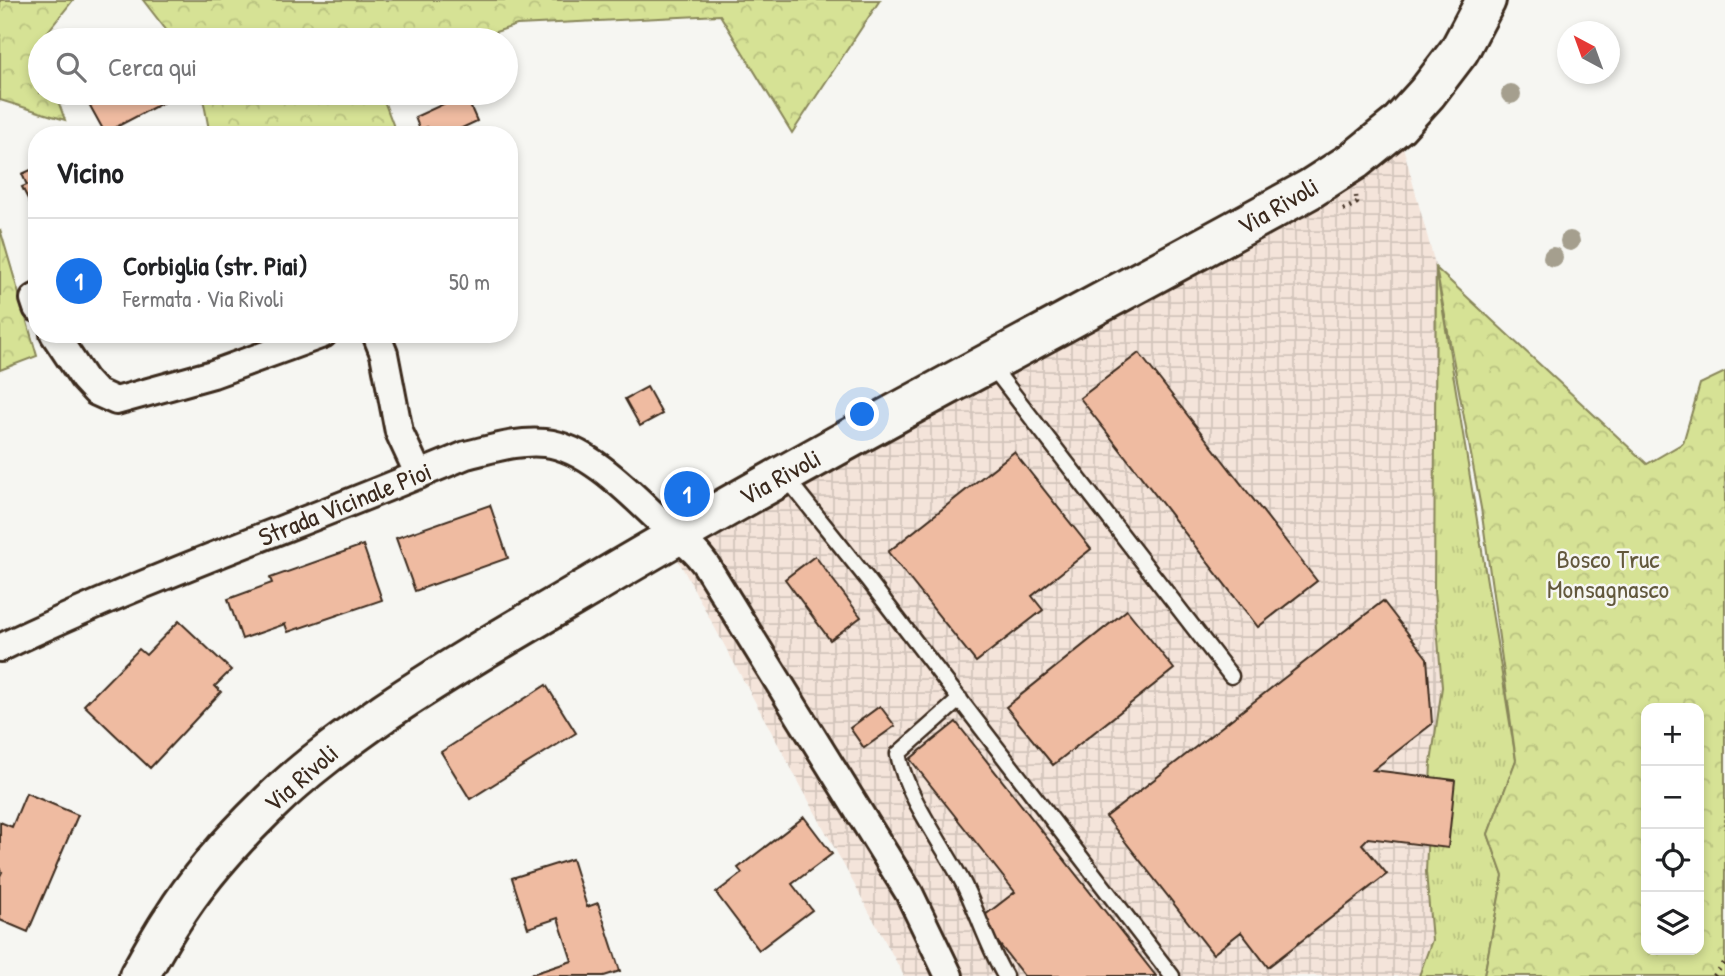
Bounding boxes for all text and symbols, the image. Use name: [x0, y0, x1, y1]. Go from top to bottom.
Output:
north arrow: [1557, 21, 1620, 84]
search box: [28, 28, 518, 105]
icon: search: [52, 48, 90, 86]
text: Cerca qui: [108, 49, 197, 84]
text: Vicino: [56, 152, 124, 192]
street label: Via Rivoli: [1231, 168, 1325, 243]
text: Corbiglia (str. Piai): [123, 248, 308, 283]
text: 1: [75, 266, 83, 297]
text: 50 m: [449, 266, 490, 297]
text: Fermata · Via Rivoli: [123, 283, 284, 314]
your location: [845, 397, 879, 431]
street label: Via Rivoli: [733, 440, 827, 513]
street label: Strada Vicinale Pioi: [253, 453, 436, 554]
pin: 1: [664, 468, 710, 520]
park label: Bosco Truc Monsagnasco: [1547, 541, 1669, 606]
map controls: [1641, 703, 1704, 955]
button: +: [1641, 703, 1704, 766]
street label: Via Rivoli: [256, 736, 345, 820]
button: −: [1641, 766, 1704, 829]
button: locate: [1641, 829, 1704, 892]
button: layers: [1641, 892, 1704, 955]

